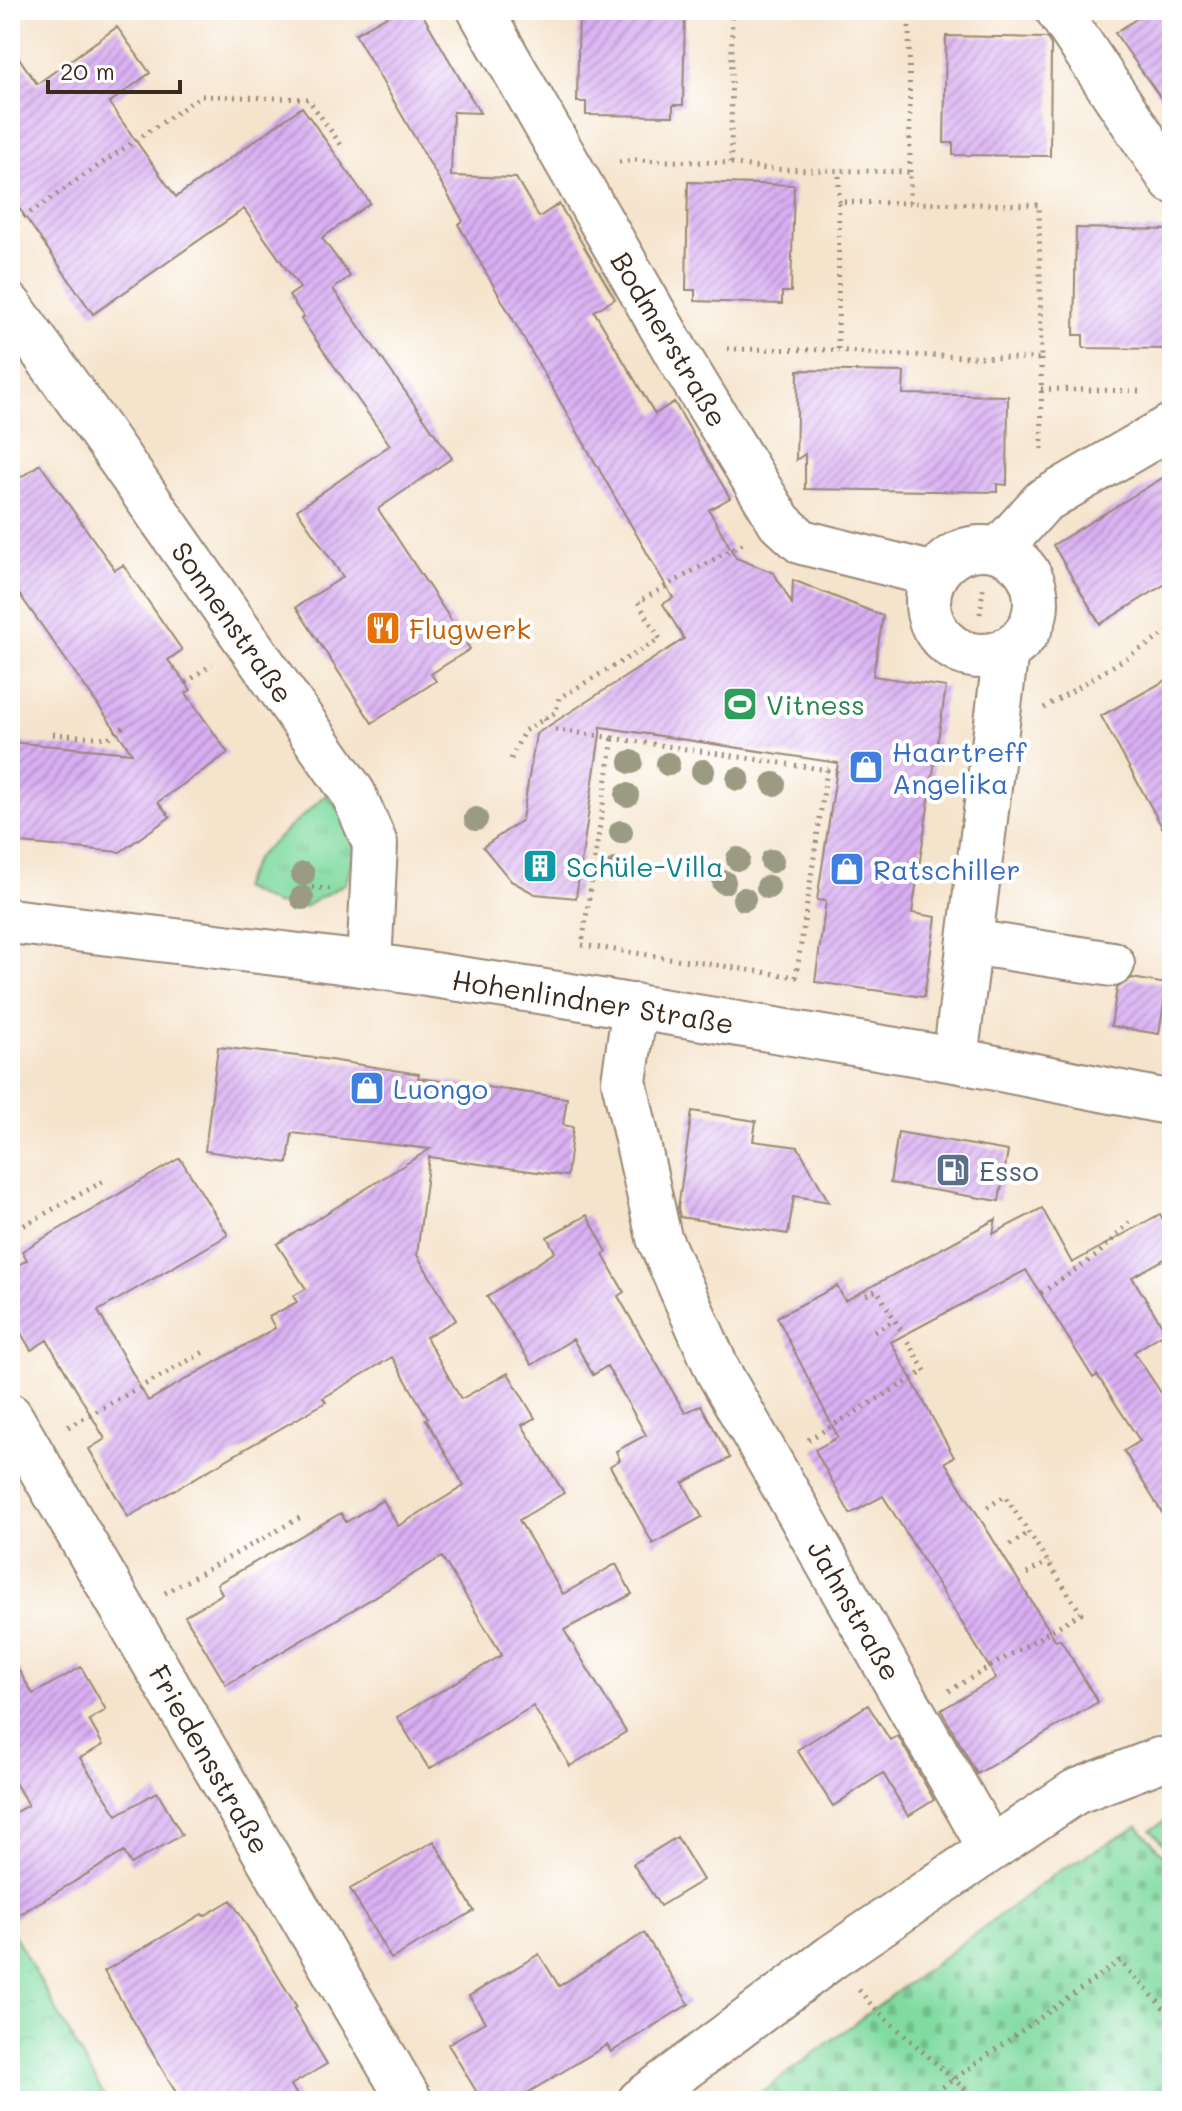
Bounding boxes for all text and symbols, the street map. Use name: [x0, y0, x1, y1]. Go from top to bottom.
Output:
scale bar: [48, 44, 180, 94]
text: 20 m: [60, 55, 115, 86]
street label: Bodmerstraße: [604, 245, 736, 433]
street label: Sonnenstraße: [164, 534, 302, 710]
restaurant icon: Flugwerk: [364, 609, 402, 647]
place label: Flugwerk: [409, 610, 531, 646]
sports icon: Vitness: [721, 685, 759, 723]
place label: Vitness: [766, 686, 865, 722]
place label: Haartreff Angelika: [892, 733, 1028, 801]
shop icon: Haartreff Angelika: [847, 748, 885, 786]
building icon: Schüle-Villa: [521, 847, 559, 885]
place label: Schüle-Villa: [566, 848, 724, 884]
shop icon: Ratschiller: [828, 850, 866, 888]
place label: Ratschiller: [873, 851, 1021, 887]
street label: Hohenlindner Straße: [450, 961, 736, 1041]
shop icon: Luongo: [348, 1069, 386, 1107]
place label: Luongo: [393, 1070, 488, 1106]
fuel station icon: Esso: [934, 1151, 972, 1189]
place label: Esso: [979, 1152, 1039, 1188]
street label: Jahnstraße: [800, 1533, 910, 1687]
street label: Friedensstraße: [141, 1658, 279, 1860]

